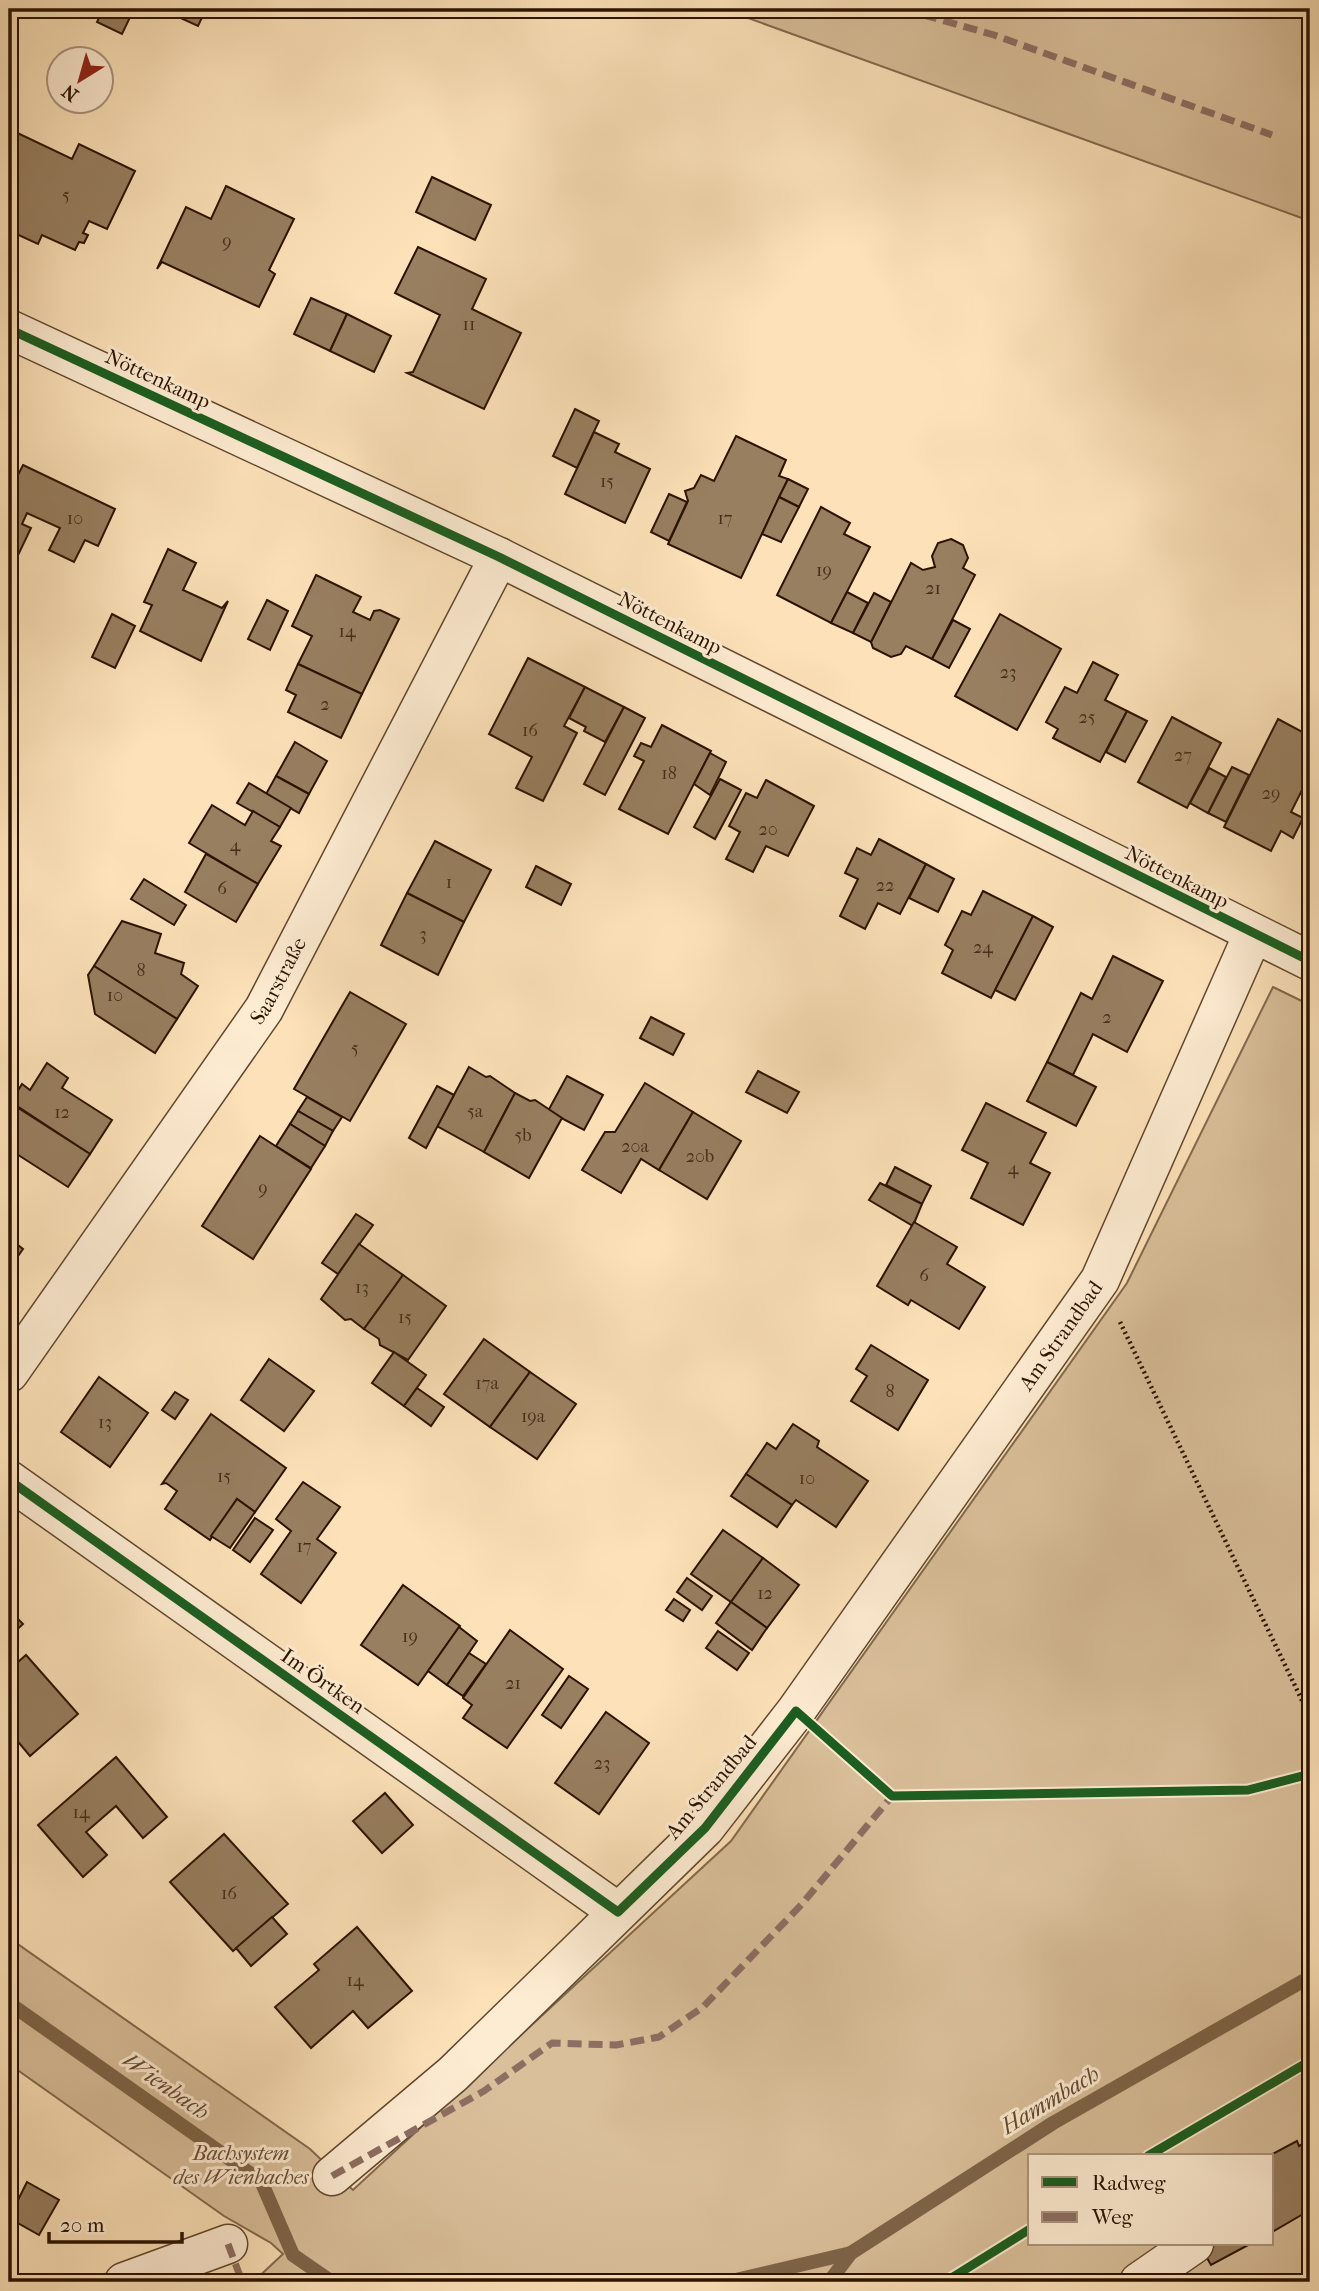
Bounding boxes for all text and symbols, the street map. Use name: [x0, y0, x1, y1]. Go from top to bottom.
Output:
north arrow: [46, 46, 116, 116]
text: N: [58, 79, 83, 106]
house number: 5: [62, 185, 70, 206]
house number: 9: [222, 231, 232, 252]
house number: 11: [463, 314, 475, 335]
street label: Nöttenkamp: [102, 344, 214, 414]
house number: 15: [600, 471, 614, 492]
house number: 10: [67, 508, 83, 529]
house number: 17: [717, 508, 733, 529]
house number: 19: [816, 560, 832, 581]
house number: 21: [925, 578, 941, 599]
street label: Nöttenkamp: [614, 587, 726, 659]
house number: 14: [338, 621, 356, 642]
house number: 23: [1000, 662, 1016, 683]
house number: 2: [320, 694, 330, 715]
house number: 25: [1078, 707, 1096, 728]
house number: 16: [522, 720, 538, 741]
house number: 27: [1174, 745, 1192, 766]
house number: 18: [661, 763, 677, 784]
house number: 29: [1262, 783, 1280, 804]
house number: 20: [758, 819, 778, 840]
house number: 4: [230, 835, 241, 856]
street label: Nöttenkamp: [1121, 841, 1233, 913]
house number: 1: [446, 872, 452, 893]
house number: 22: [876, 875, 894, 896]
house number: 6: [217, 878, 227, 899]
house number: 3: [419, 924, 427, 945]
street label: Saarstraße: [245, 933, 311, 1029]
house number: 24: [973, 937, 993, 958]
house number: 8: [136, 960, 146, 981]
house number: 10: [107, 985, 123, 1006]
house number: 2: [1102, 1007, 1112, 1028]
house number: 5: [351, 1038, 359, 1059]
house number: 5a: [467, 1101, 484, 1122]
house number: 12: [54, 1102, 70, 1123]
house number: 5b: [514, 1125, 532, 1146]
house number: 20a: [621, 1136, 649, 1157]
house number: 20b: [686, 1146, 714, 1167]
house number: 4: [1008, 1158, 1019, 1179]
house number: 9: [258, 1178, 268, 1199]
house number: 6: [919, 1265, 929, 1286]
street label: Am Strandbad: [1013, 1276, 1108, 1396]
house number: 13: [355, 1277, 369, 1298]
house number: 15: [398, 1307, 412, 1328]
house number: 17a: [475, 1373, 499, 1394]
house number: 8: [885, 1381, 895, 1402]
house number: 19a: [521, 1406, 546, 1427]
house number: 13: [98, 1412, 112, 1433]
house number: 15: [217, 1466, 231, 1487]
house number: 10: [799, 1468, 815, 1489]
house number: 17: [296, 1536, 312, 1557]
house number: 12: [757, 1583, 773, 1604]
house number: 19: [402, 1626, 418, 1647]
street label: Im Örtken: [277, 1644, 369, 1718]
house number: 21: [505, 1673, 521, 1694]
street label: Am Strandbad: [660, 1730, 762, 1845]
house number: 23: [594, 1753, 610, 1774]
house number: 14: [72, 1802, 90, 1823]
house number: 16: [221, 1883, 237, 1904]
house number: 14: [346, 1970, 364, 1991]
water label: Wienbach: [118, 2047, 214, 2126]
water label: Hammbach: [995, 2060, 1104, 2140]
park label: Bachsystem des Wienbaches: [173, 2141, 309, 2189]
legend: [1028, 2154, 1274, 2246]
text: Radweg: [1092, 2171, 1166, 2195]
scale bar: [49, 2200, 182, 2244]
text: Weg: [1091, 2205, 1134, 2229]
text: 20 m: [60, 2213, 105, 2237]

